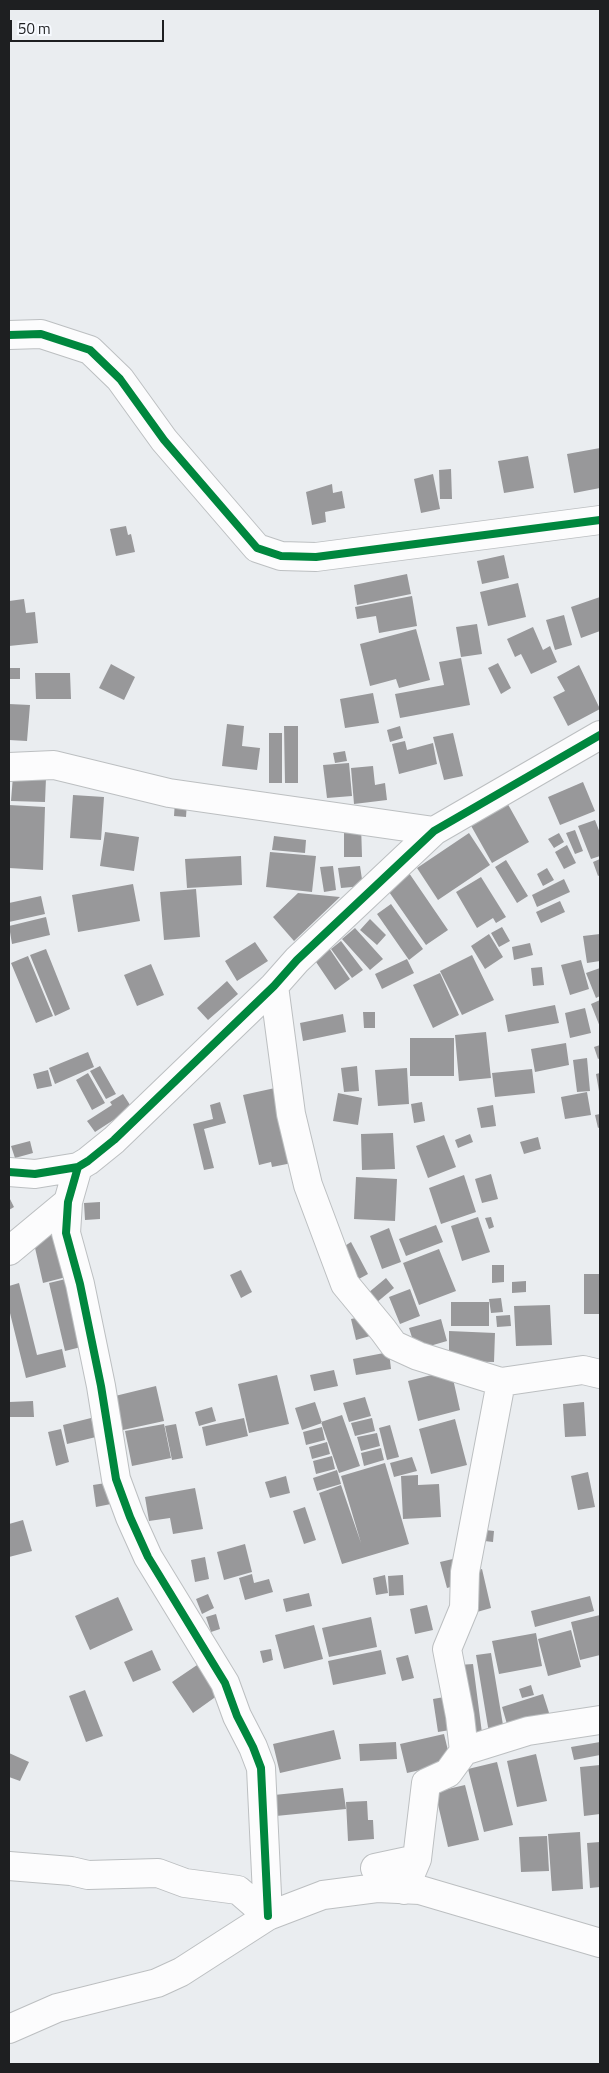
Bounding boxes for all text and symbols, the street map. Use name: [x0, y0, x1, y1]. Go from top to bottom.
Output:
scale bar: [12, 10, 166, 42]
text: 50 m: [18, 17, 51, 40]

